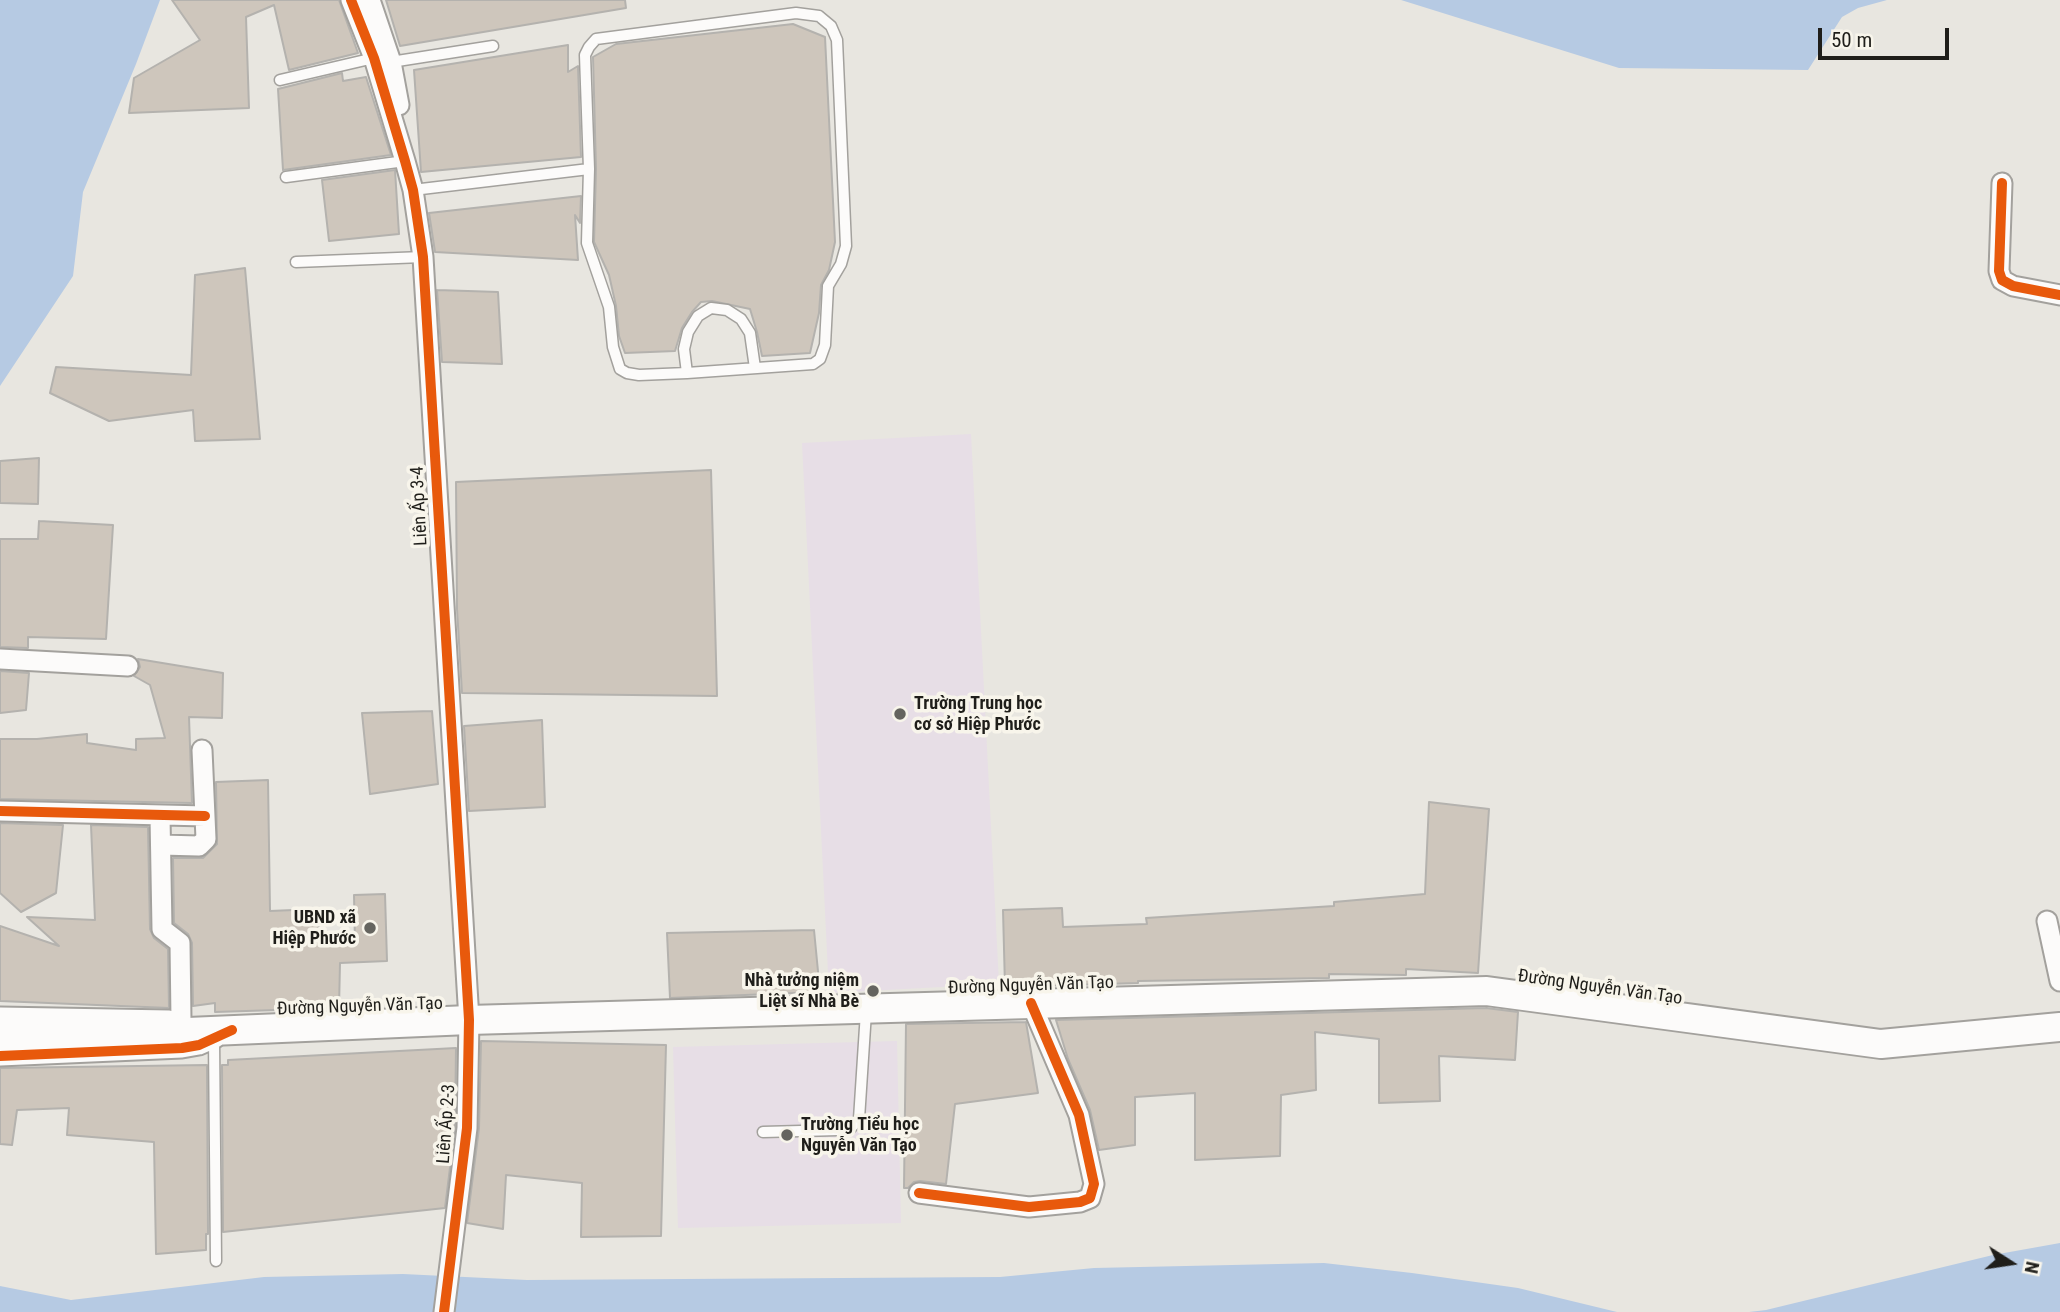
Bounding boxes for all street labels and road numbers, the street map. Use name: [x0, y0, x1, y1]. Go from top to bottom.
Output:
street label: Liên Ấp 3-4: [407, 466, 433, 546]
street label: Đường Nguyễn Văn Tạo: [1516, 966, 1684, 1010]
street label: Đường Nguyễn Văn Tạo: [948, 972, 1114, 1000]
street label: Đường Nguyễn Văn Tạo: [277, 993, 443, 1021]
street label: Liên Ấp 2-3: [433, 1084, 461, 1164]

